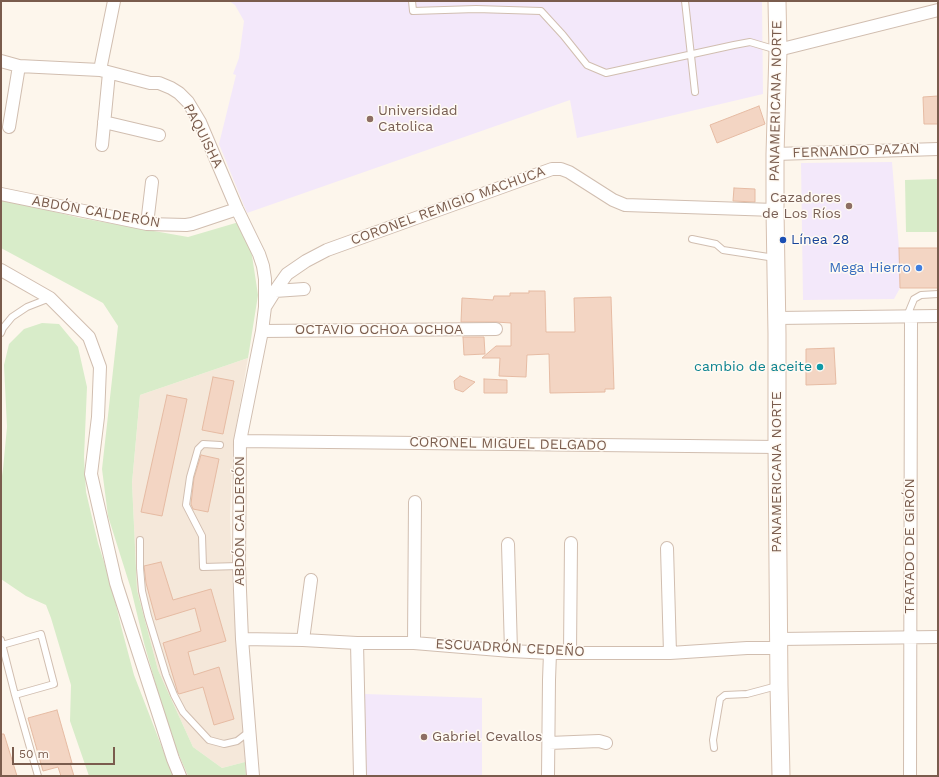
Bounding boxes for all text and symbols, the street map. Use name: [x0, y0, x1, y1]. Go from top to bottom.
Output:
street label: PANAMERICANA NORTE: [766, 20, 786, 182]
street label: PAQUISHA: [180, 101, 226, 171]
place label: Universidad Catolica: [378, 103, 458, 136]
marker: Universidad Catolica: [365, 114, 375, 124]
street label: FERNANDO PAZAN: [792, 140, 920, 162]
street label: CORONEL REMIGIO MACHUCA: [349, 163, 547, 249]
place label: Cazadores de Los Ríos: [762, 190, 841, 222]
street label: ABDÓN CALDERÓN: [30, 192, 162, 232]
marker: Cazadores de Los Ríos: [844, 201, 854, 211]
place label: Línea 28: [791, 232, 849, 248]
marker: Línea 28: [778, 235, 788, 245]
place label: Mega Hierro: [829, 260, 911, 276]
marker: Mega Hierro: [914, 263, 924, 273]
street label: OCTAVIO OCHOA OCHOA: [295, 322, 463, 338]
place label: cambio de aceite: [694, 359, 812, 375]
marker: cambio de aceite: [815, 362, 825, 372]
street label: PANAMERICANA NORTE: [769, 391, 785, 553]
street label: CORONEL MIGUEL DELGADO: [409, 434, 607, 454]
street label: ABDÓN CALDERÓN: [232, 456, 248, 586]
street label: TRATADO DE GIRÓN: [902, 478, 918, 614]
street label: ESCUADRÓN CEDEÑO: [435, 636, 585, 660]
place label: Gabriel Cevallos: [432, 729, 542, 745]
marker: Gabriel Cevallos: [419, 732, 429, 742]
scale bar: [14, 739, 117, 765]
text: 50 m: [19, 747, 49, 761]

